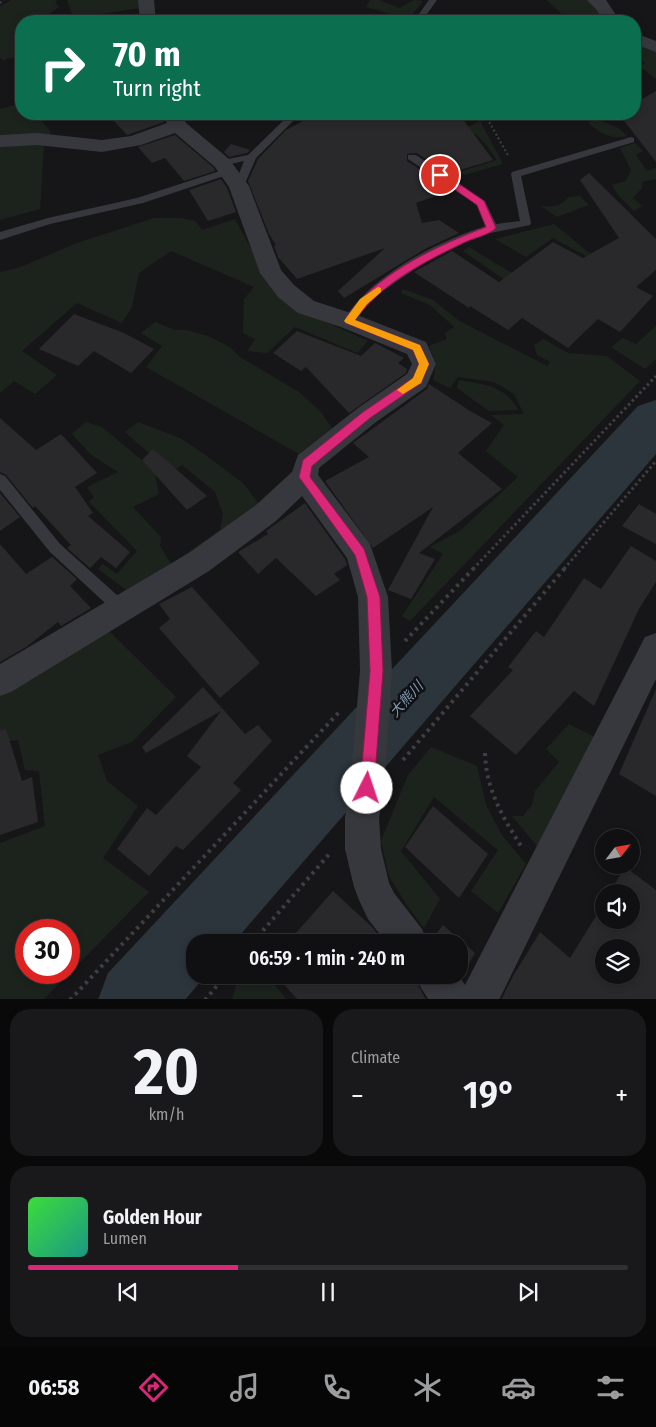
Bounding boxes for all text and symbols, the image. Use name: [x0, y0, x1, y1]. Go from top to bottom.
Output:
text: 70 m: [113, 33, 181, 75]
icon: right: [30, 35, 95, 100]
text: Turn right: [113, 75, 201, 102]
pin: [419, 154, 461, 196]
icon: arrive: [426, 161, 454, 189]
water label: 大熊川: [386, 677, 428, 721]
position arrow: [340, 761, 392, 813]
north arrow: [595, 829, 640, 874]
map controls: [595, 829, 640, 984]
button: sound: [595, 884, 640, 929]
speed limit sign: 30: [15, 919, 80, 984]
button: layers: [595, 939, 640, 984]
text: 06:59 · 1 min · 240 m: [249, 947, 405, 970]
text: 20: [134, 1033, 199, 1111]
text: Climate: [351, 1048, 400, 1067]
text: 19°: [463, 1072, 516, 1118]
text: −: [351, 1079, 364, 1112]
text: +: [615, 1079, 628, 1112]
text: km/h: [149, 1105, 184, 1124]
text: Golden Hour: [103, 1206, 202, 1229]
text: Lumen: [103, 1229, 147, 1248]
icon: previous: [114, 1278, 142, 1306]
icon: pause: [314, 1278, 342, 1306]
icon: next: [514, 1278, 542, 1306]
icon: directions: [136, 1370, 171, 1405]
icon: music: [227, 1370, 262, 1405]
icon: phone: [319, 1370, 354, 1405]
icon: climate: [410, 1370, 445, 1405]
icon: car: [501, 1370, 536, 1405]
icon: filters: [593, 1370, 628, 1405]
text: 06:58: [28, 1374, 79, 1401]

